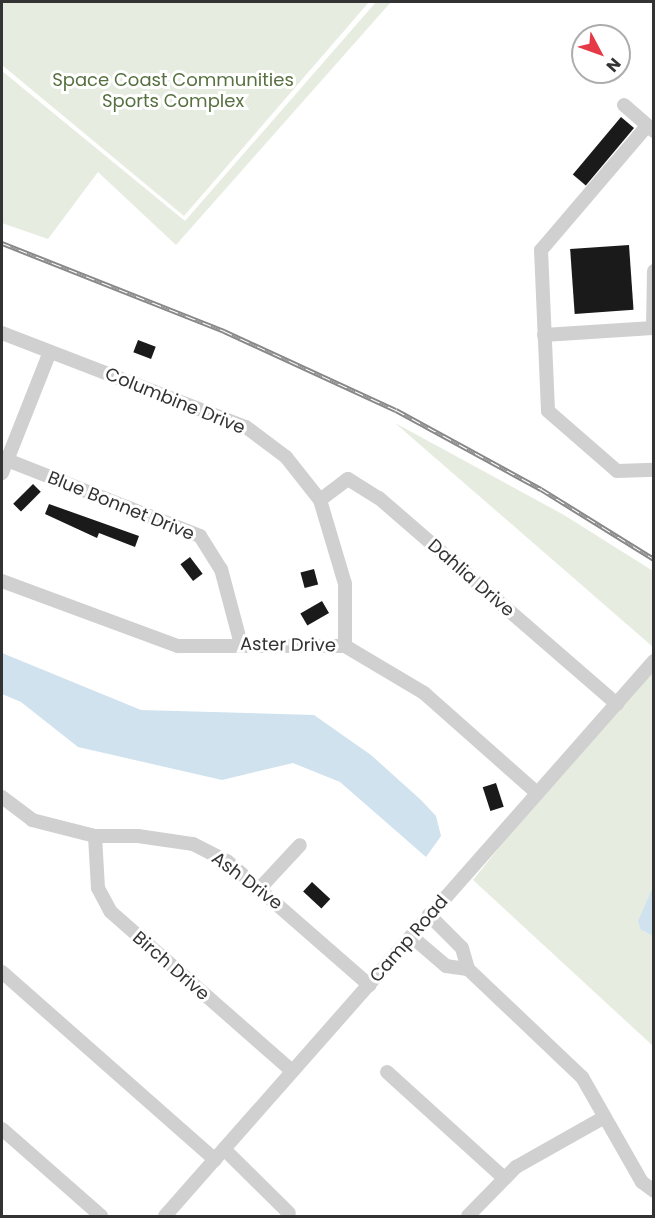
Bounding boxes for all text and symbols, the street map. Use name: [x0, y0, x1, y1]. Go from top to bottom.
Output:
north arrow: [571, 24, 631, 84]
text: N: [601, 53, 626, 77]
park label: Space Coast Communities Sports Complex: [52, 70, 294, 112]
street label: Columbine Drive: [102, 363, 248, 439]
street label: Blue Bonnet Drive: [45, 467, 197, 545]
street label: Dahlia Drive: [423, 535, 519, 621]
street label: Aster Drive: [240, 633, 336, 657]
street label: Ash Drive: [207, 847, 287, 915]
street label: Camp Road: [365, 891, 453, 987]
street label: Birch Drive: [128, 927, 214, 1005]

